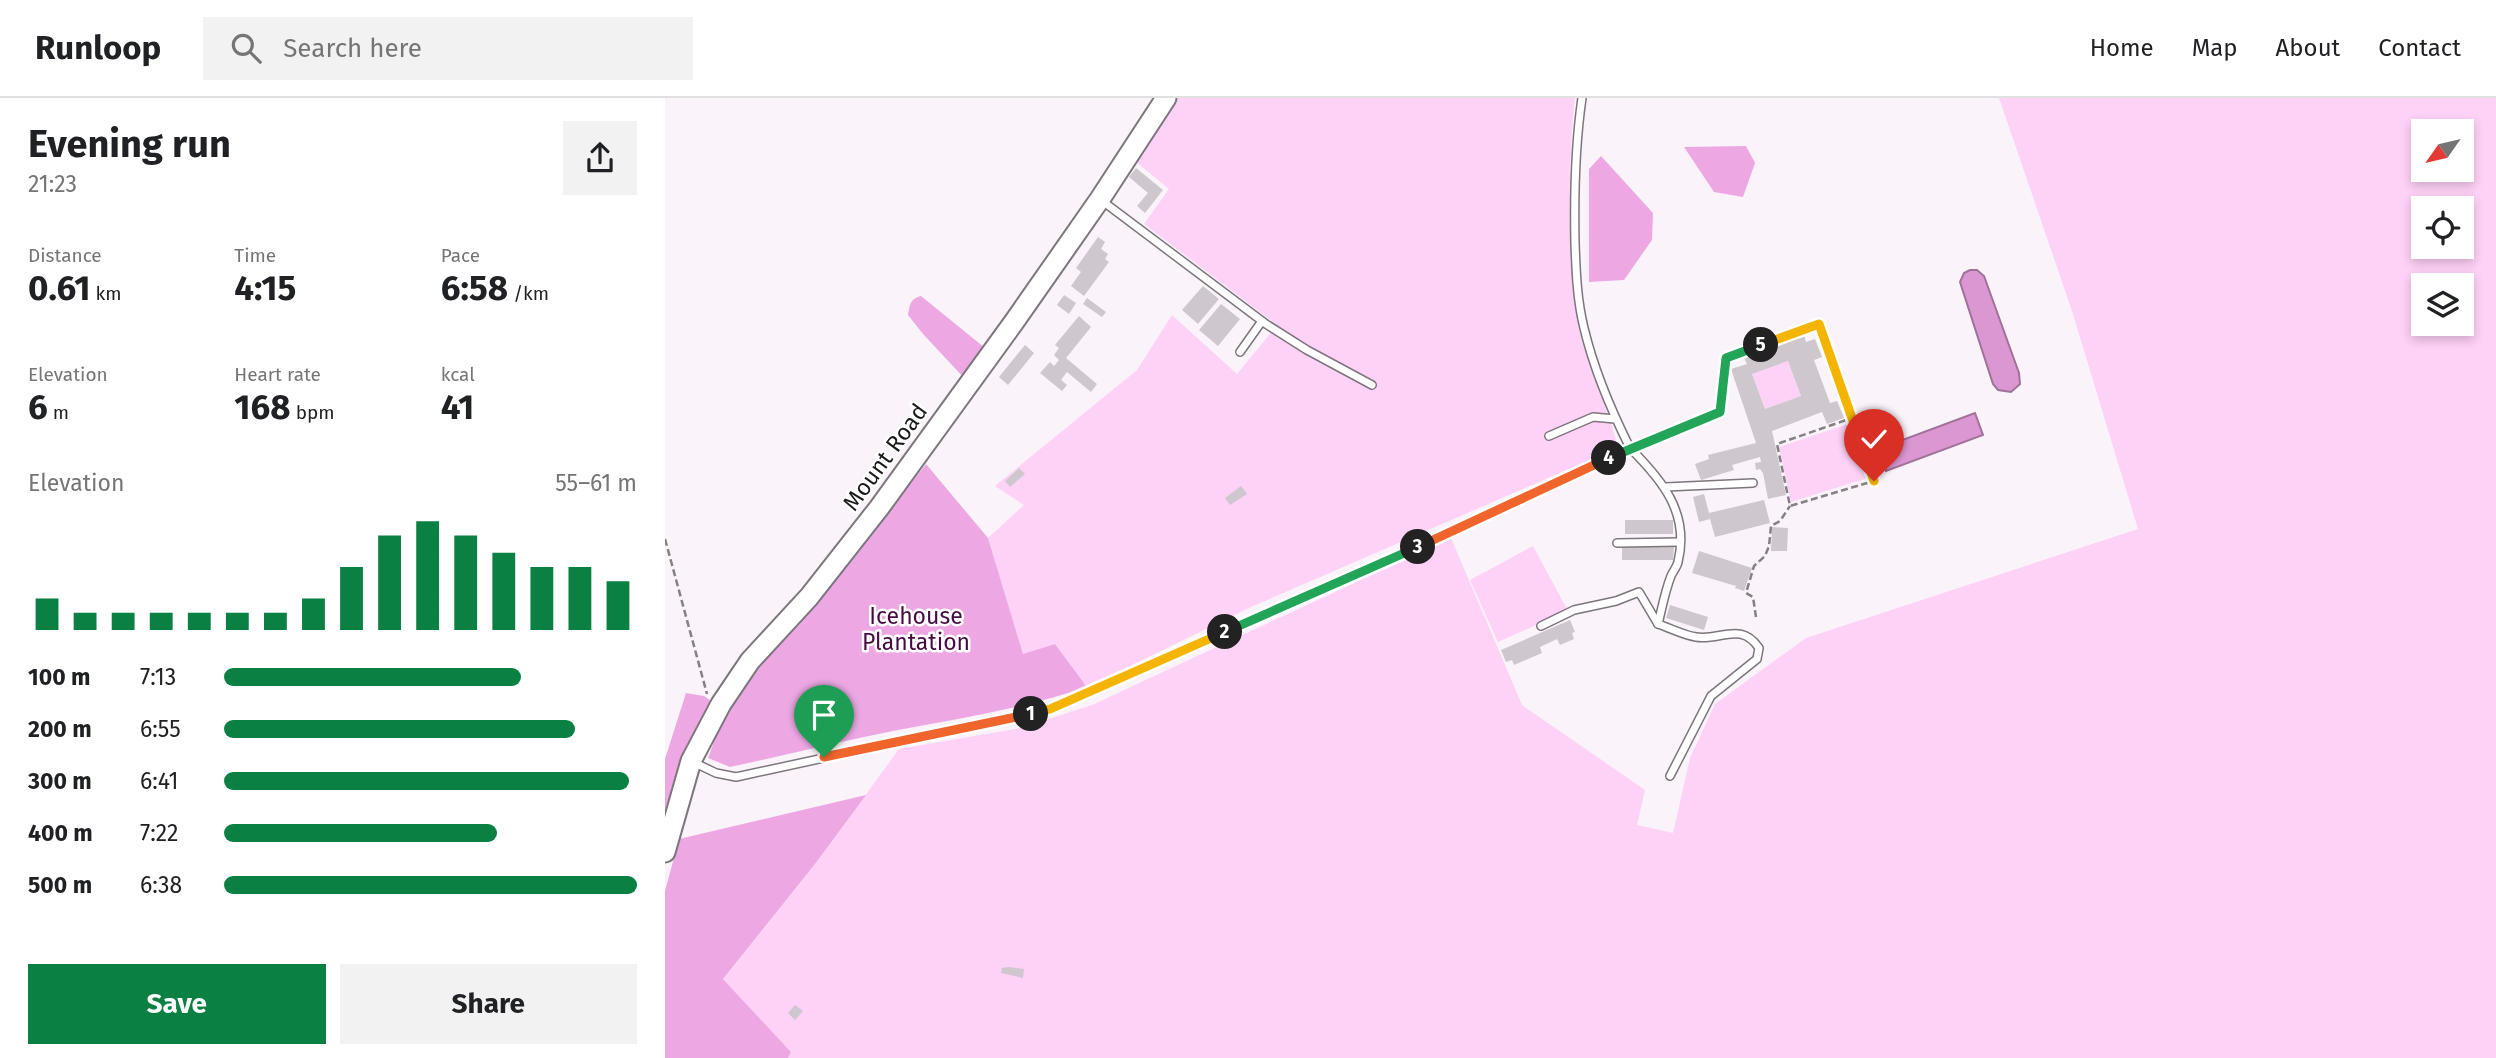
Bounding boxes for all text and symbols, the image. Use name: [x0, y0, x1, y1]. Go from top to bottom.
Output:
search box: [203, 17, 693, 80]
text: Runloop: [35, 28, 161, 68]
icon: search: [227, 29, 265, 67]
text: Search here: [283, 33, 422, 64]
text: Home: [2090, 34, 2154, 62]
text: Map: [2192, 34, 2238, 62]
text: About: [2276, 34, 2340, 62]
text: Contact: [2378, 34, 2461, 62]
north arrow: [2411, 119, 2475, 182]
map controls: [2411, 119, 2474, 336]
text: Evening run: [28, 121, 231, 167]
button: share: [563, 121, 637, 195]
text: 21:23: [28, 170, 77, 198]
button: locate: [2411, 196, 2474, 259]
text: Distance: [28, 244, 102, 267]
text: Time: [234, 244, 276, 267]
text: Pace: [441, 244, 480, 267]
text: 0.61: [28, 267, 91, 309]
text: 4:15: [234, 267, 296, 309]
text: 6:58: [441, 267, 508, 309]
button: layers: [2411, 273, 2474, 336]
text: km: [91, 282, 122, 305]
text: /km: [508, 282, 549, 305]
pin: 5: [1743, 328, 1779, 362]
text: 5: [1755, 333, 1766, 356]
text: Elevation: [28, 363, 108, 386]
text: Heart rate: [234, 363, 321, 386]
text: kcal: [441, 363, 475, 386]
text: 6: [28, 386, 48, 428]
text: 168: [234, 386, 291, 428]
text: 41: [441, 386, 474, 428]
street label: Mount Road: [837, 398, 933, 516]
text: m: [48, 401, 69, 424]
text: bpm: [291, 401, 335, 424]
pin: [1844, 409, 1904, 481]
icon: check: [1855, 420, 1893, 458]
pin: 4: [1591, 440, 1627, 476]
text: 4: [1603, 446, 1614, 469]
text: Elevation: [28, 469, 124, 497]
text: 55–61 m: [555, 469, 637, 497]
pin: 3: [1401, 530, 1435, 564]
text: 3: [1413, 535, 1422, 558]
park label: Icehouse Plantation: [862, 602, 970, 656]
pin: 2: [1207, 614, 1243, 650]
text: 2: [1220, 620, 1229, 643]
text: 100 m: [28, 663, 90, 691]
text: 7:13: [140, 663, 176, 691]
pin: [794, 685, 854, 757]
icon: arrive: [805, 696, 843, 734]
pin: 1: [1013, 696, 1049, 732]
text: 1: [1026, 702, 1035, 725]
text: 200 m: [28, 715, 92, 743]
text: 6:55: [140, 715, 181, 743]
text: 300 m: [28, 767, 92, 795]
text: 6:41: [140, 767, 179, 795]
text: 400 m: [28, 819, 93, 847]
text: 7:22: [140, 819, 179, 847]
text: 500 m: [28, 871, 92, 899]
text: 6:38: [140, 871, 182, 899]
button: Save: [28, 964, 326, 1044]
button: Share: [340, 964, 637, 1044]

